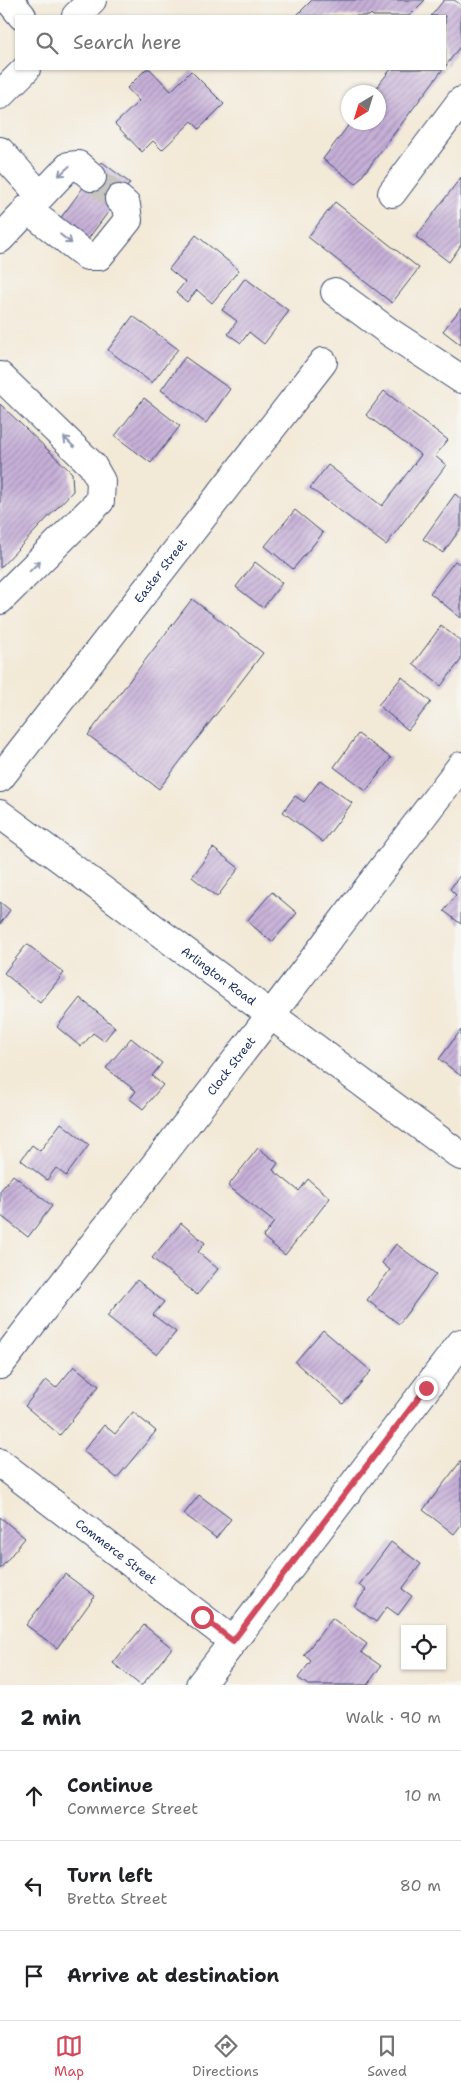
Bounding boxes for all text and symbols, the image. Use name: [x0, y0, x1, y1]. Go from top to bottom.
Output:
search box: [15, 15, 446, 70]
icon: search: [33, 29, 61, 57]
text: Search here: [73, 30, 182, 55]
north arrow: [341, 85, 386, 130]
one-way arrow: [58, 165, 71, 177]
one-way arrow: [59, 234, 72, 245]
one-way arrow: [63, 436, 75, 449]
street label: Easter Street: [131, 536, 191, 606]
one-way arrow: [28, 560, 41, 572]
street label: Arlington Road: [178, 943, 259, 1009]
street label: Clock Street: [203, 1033, 259, 1099]
route end: [415, 1377, 438, 1400]
street label: Commerce Street: [72, 1515, 160, 1588]
route start: [191, 1606, 214, 1629]
map controls: [401, 1625, 446, 1670]
button: locate: [401, 1625, 446, 1670]
text: 2 min: [20, 1704, 81, 1732]
text: Walk · 90 m: [346, 1707, 441, 1728]
text: Continue: [67, 1773, 153, 1798]
icon: ahead: [20, 1782, 48, 1810]
text: 10 m: [404, 1785, 441, 1806]
text: Commerce Street: [67, 1798, 198, 1819]
text: Turn left: [67, 1863, 153, 1888]
icon: left: [20, 1872, 48, 1900]
text: 80 m: [400, 1875, 441, 1896]
text: Bretta Street: [67, 1888, 168, 1909]
icon: arrive: [20, 1962, 48, 1990]
text: Arrive at destination: [67, 1963, 279, 1988]
tab: Map: [54, 2032, 84, 2080]
tab: Directions: [192, 2032, 259, 2080]
tab: Saved: [367, 2032, 407, 2080]

